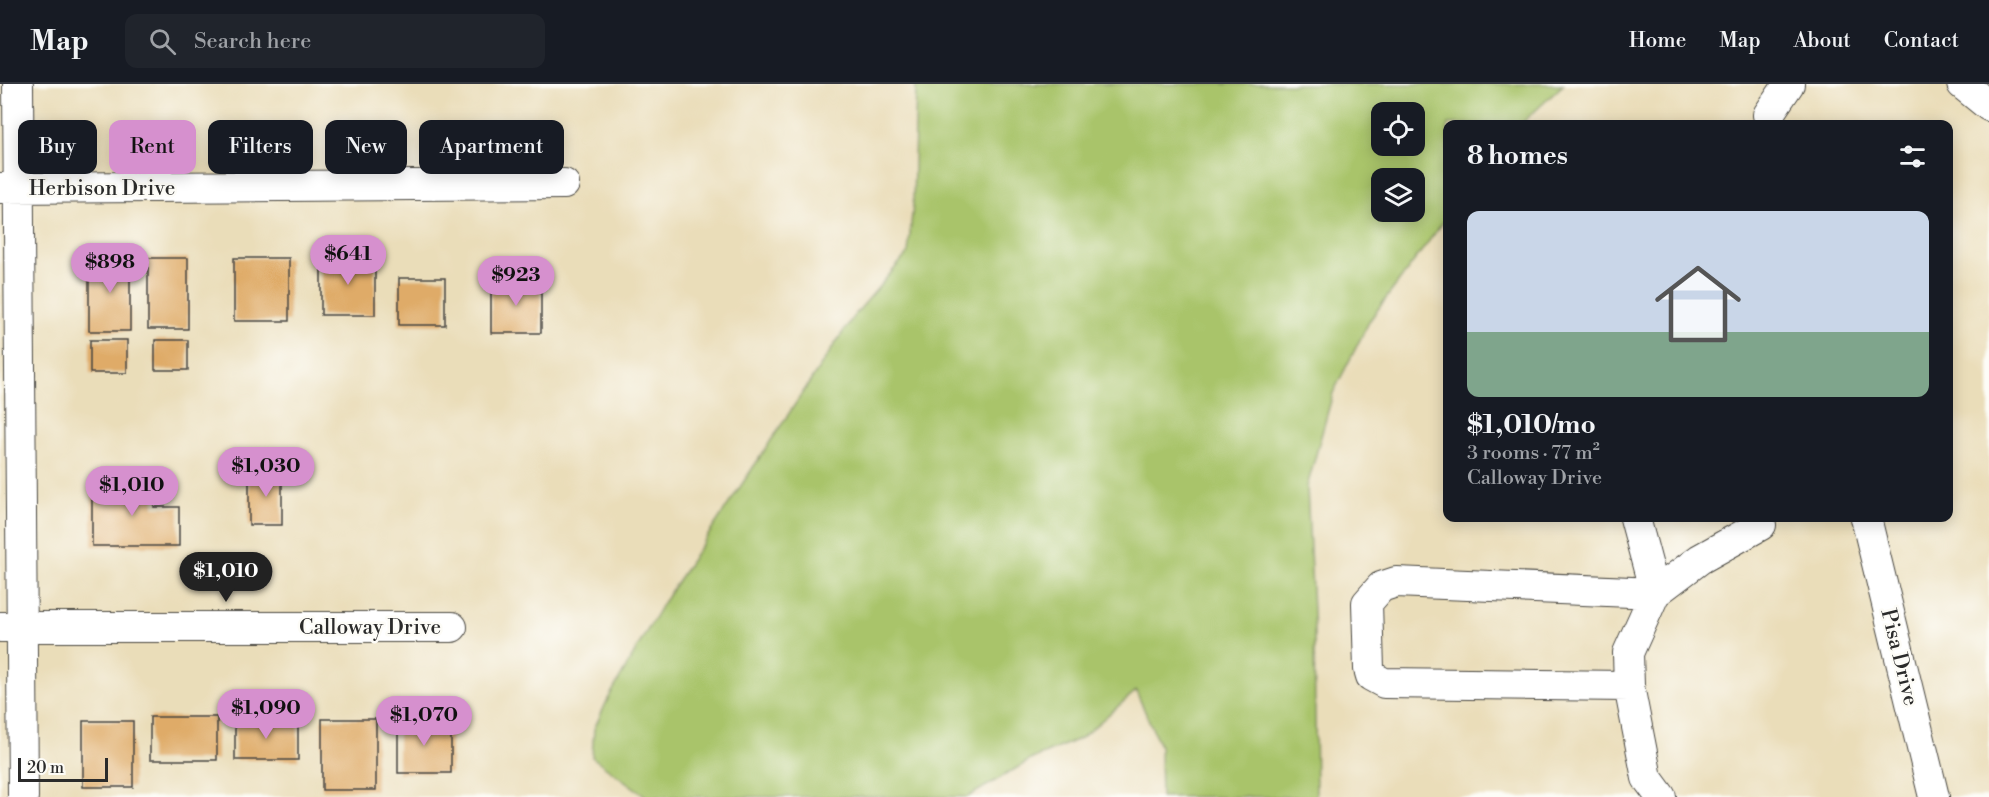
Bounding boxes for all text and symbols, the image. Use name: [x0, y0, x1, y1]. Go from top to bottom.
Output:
search box: [125, 14, 545, 68]
text: Map: [30, 24, 89, 59]
icon: search: [146, 25, 179, 58]
text: Search here: [194, 28, 311, 55]
text: Home: [1629, 28, 1686, 54]
text: Map: [1719, 28, 1761, 54]
text: About: [1794, 28, 1851, 54]
text: Contact: [1884, 28, 1959, 54]
map controls: [1371, 102, 1425, 222]
button: locate: [1371, 102, 1425, 156]
chip: Buy: [18, 120, 97, 174]
chip: Rent: [109, 120, 196, 174]
chip: Filters: [208, 120, 313, 174]
chip: New: [325, 120, 407, 174]
chip: Apartment: [419, 120, 564, 174]
text: 8 homes: [1467, 140, 1568, 172]
icon: filters: [1896, 140, 1929, 173]
button: layers: [1371, 168, 1425, 222]
street label: Herbison Drive: [29, 176, 175, 202]
pin: $641: [312, 235, 384, 286]
text: $641: [324, 242, 372, 267]
pin: $898: [74, 243, 146, 294]
text: $898: [85, 250, 135, 275]
icon: home: [1644, 250, 1752, 358]
pin: $923: [480, 256, 552, 307]
text: $923: [491, 263, 541, 288]
text: $1,010/mo: [1467, 409, 1596, 441]
text: 3 rooms · 77 m²: [1467, 441, 1600, 466]
pin: $1,030: [217, 447, 315, 498]
text: $1,030: [232, 454, 301, 479]
pin: $1,010: [83, 466, 181, 517]
text: Calloway Drive: [1467, 466, 1602, 491]
text: $1,010: [99, 473, 165, 498]
pin: $1,010: [177, 552, 275, 603]
text: $1,010: [193, 559, 259, 584]
street label: Pisa Drive: [1874, 606, 1924, 708]
street label: Calloway Drive: [299, 615, 441, 641]
pin: $1,090: [217, 689, 315, 740]
text: $1,090: [231, 696, 301, 721]
pin: $1,070: [375, 696, 473, 747]
text: $1,070: [390, 703, 458, 728]
scale bar: [18, 755, 108, 782]
text: 20 m: [27, 758, 64, 778]

